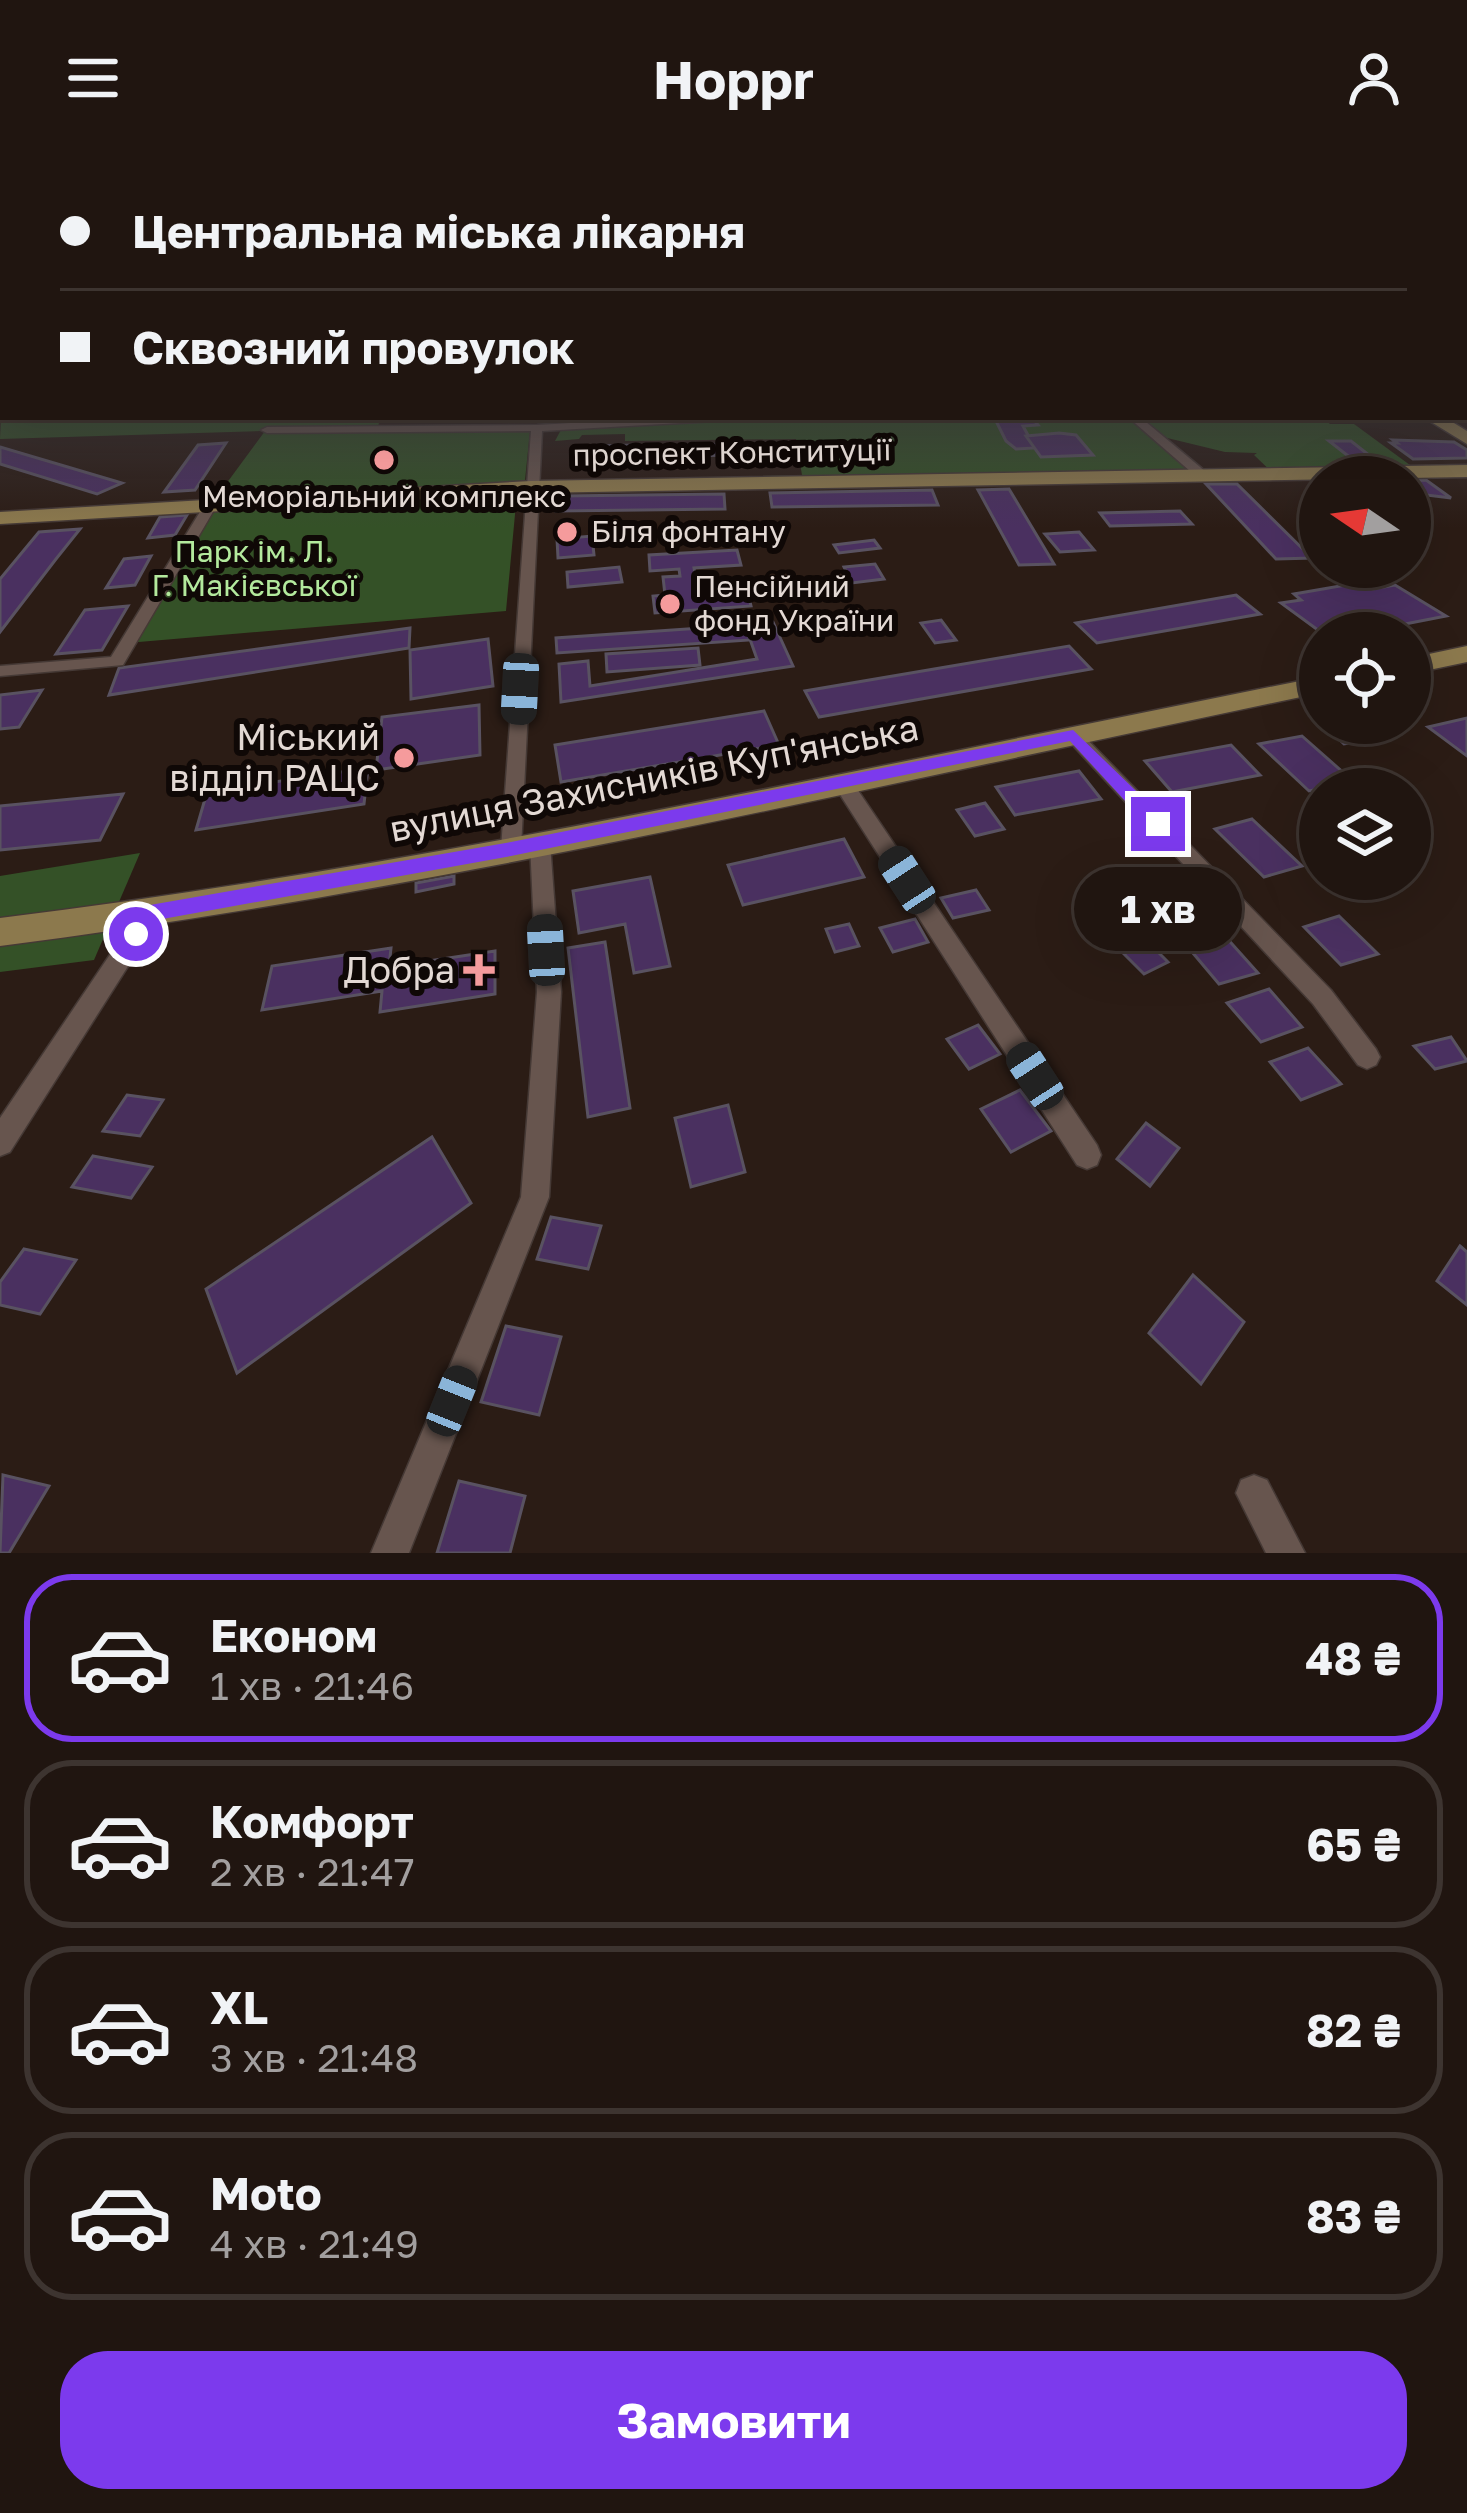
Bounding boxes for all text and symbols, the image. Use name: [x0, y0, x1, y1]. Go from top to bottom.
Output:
icon: menu: [60, 45, 126, 111]
icon: person: [1341, 45, 1407, 111]
text: Hoppr: [653, 46, 814, 111]
text: Центральна міська лікарня: [132, 204, 745, 258]
text: Сквозний провулок: [132, 320, 575, 374]
street label: проспект Конституції: [572, 431, 893, 473]
marker: Меморіальний комплекс: [371, 447, 397, 473]
north arrow: [1299, 456, 1431, 588]
map controls: [1299, 456, 1431, 900]
place label: Меморіальний комплекс: [202, 478, 566, 514]
place label: Біля фонтану: [591, 513, 786, 549]
marker: Біля фонтану: [554, 519, 580, 545]
park label: Парк ім. Л. Г. Макієвської: [151, 533, 358, 603]
place label: Пенсійний фонд України: [694, 568, 894, 638]
marker: Пенсійний фонд України: [657, 591, 683, 617]
button: locate: [1299, 612, 1431, 744]
car: [500, 652, 540, 726]
street label: вулиця Захисників Куп'янська: [386, 705, 922, 850]
place label: Міський відділ РАЦС: [169, 715, 380, 799]
marker: Міський відділ РАЦС: [391, 745, 417, 771]
button: layers: [1299, 768, 1431, 900]
route end: [1131, 797, 1185, 851]
car: [872, 840, 942, 920]
callout: 1 хв: [1074, 866, 1242, 950]
text: 1 хв: [1120, 885, 1196, 932]
route start: [109, 907, 163, 961]
car: [526, 913, 566, 987]
place label: Добра: [344, 948, 455, 991]
marker: Добра: [466, 957, 492, 983]
car: [1000, 1036, 1070, 1116]
car: [422, 1361, 482, 1441]
icon: car: [66, 1604, 174, 1712]
text: Економ: [210, 1608, 377, 1662]
text: 48 ₴: [1305, 1631, 1401, 1685]
text: 1 хв · 21:46: [210, 1662, 414, 1709]
icon: car: [66, 1790, 174, 1898]
text: Комфорт: [210, 1794, 414, 1848]
text: 65 ₴: [1306, 1817, 1401, 1871]
text: 2 хв · 21:47: [210, 1848, 415, 1895]
icon: car: [66, 1976, 174, 2084]
text: XL: [210, 1980, 268, 2034]
text: 82 ₴: [1306, 2003, 1401, 2057]
text: 3 хв · 21:48: [210, 2034, 418, 2081]
icon: car: [66, 2162, 174, 2270]
text: Moto: [210, 2166, 322, 2220]
text: 83 ₴: [1306, 2189, 1401, 2243]
text: 4 хв · 21:49: [210, 2220, 419, 2267]
button: Замовити: [60, 2351, 1407, 2489]

